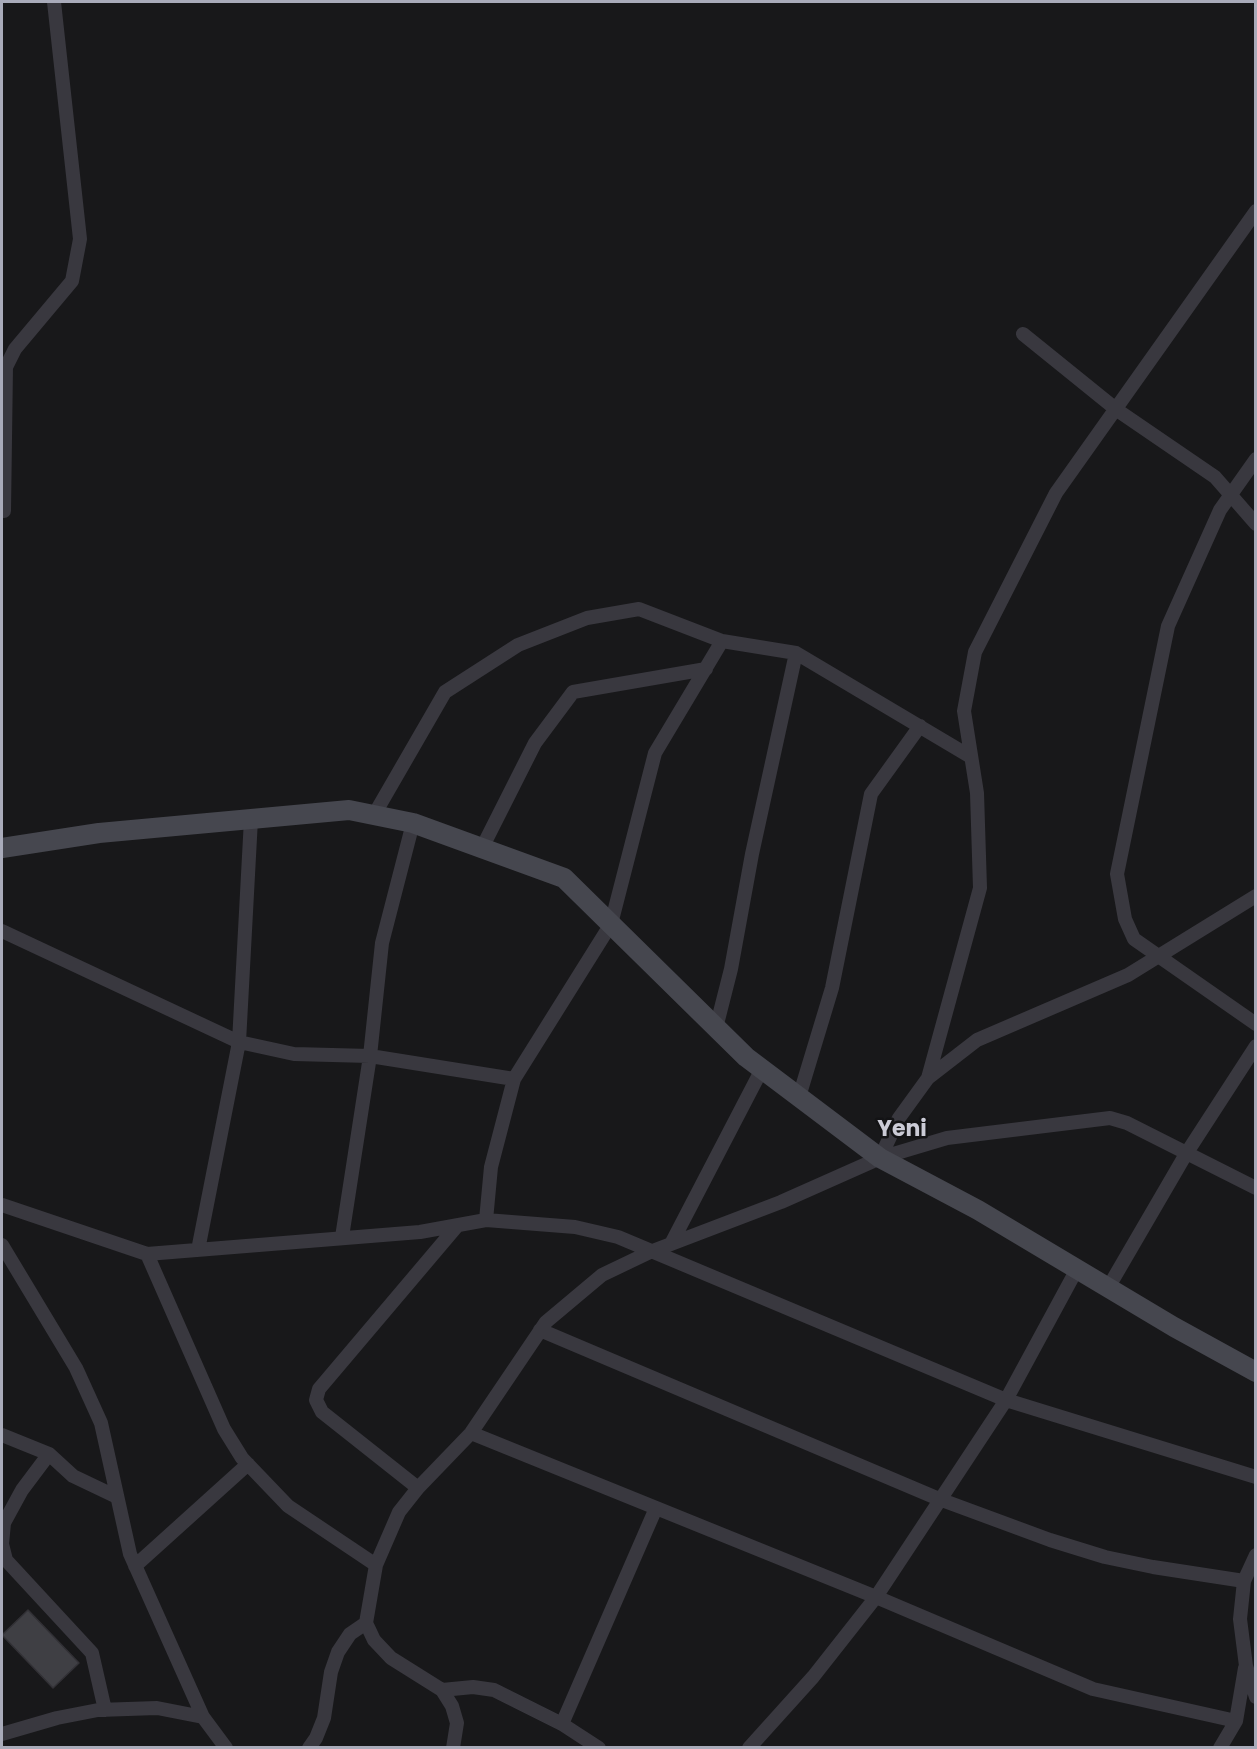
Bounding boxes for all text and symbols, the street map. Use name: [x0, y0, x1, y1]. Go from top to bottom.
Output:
district label: Yeni: [877, 1117, 927, 1143]

